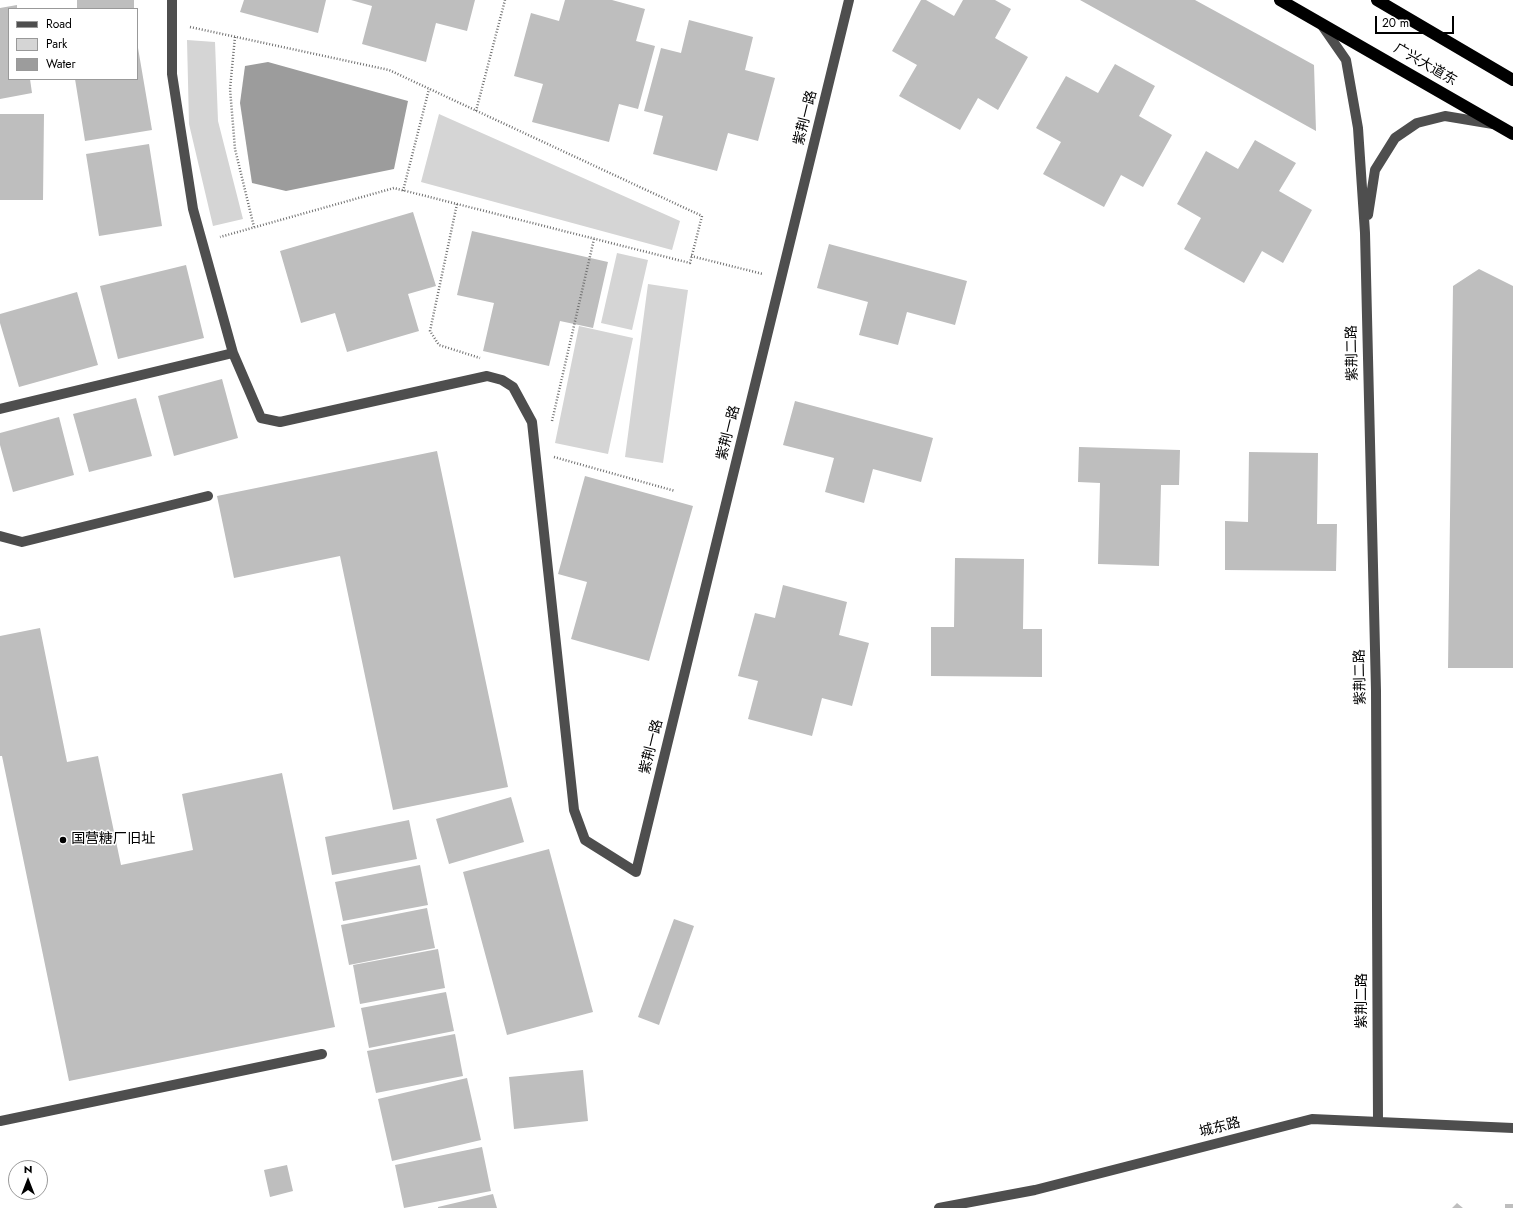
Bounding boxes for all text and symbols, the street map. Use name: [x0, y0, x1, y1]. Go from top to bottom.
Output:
legend: [8, 8, 138, 80]
scale bar: [1377, 8, 1456, 34]
text: 20 m: [1382, 14, 1409, 32]
text: Road: [46, 15, 72, 33]
text: Park: [46, 35, 67, 53]
street label: 广兴大道东: [1390, 40, 1460, 90]
text: Water: [46, 55, 76, 73]
street label: 紫荆一路: [791, 89, 821, 147]
street label: 紫荆二路: [1344, 325, 1362, 381]
street label: 紫荆一路: [714, 404, 744, 462]
street label: 紫荆二路: [1352, 649, 1370, 705]
street label: 紫荆一路: [637, 718, 667, 776]
place label: 国营糖厂旧址: [71, 832, 155, 848]
marker: 国营糖厂旧址: [58, 835, 68, 845]
street label: 紫荆二路: [1355, 973, 1371, 1029]
street label: 城东路: [1198, 1115, 1242, 1141]
north arrow: [8, 1160, 48, 1200]
text: N: [24, 1161, 32, 1177]

